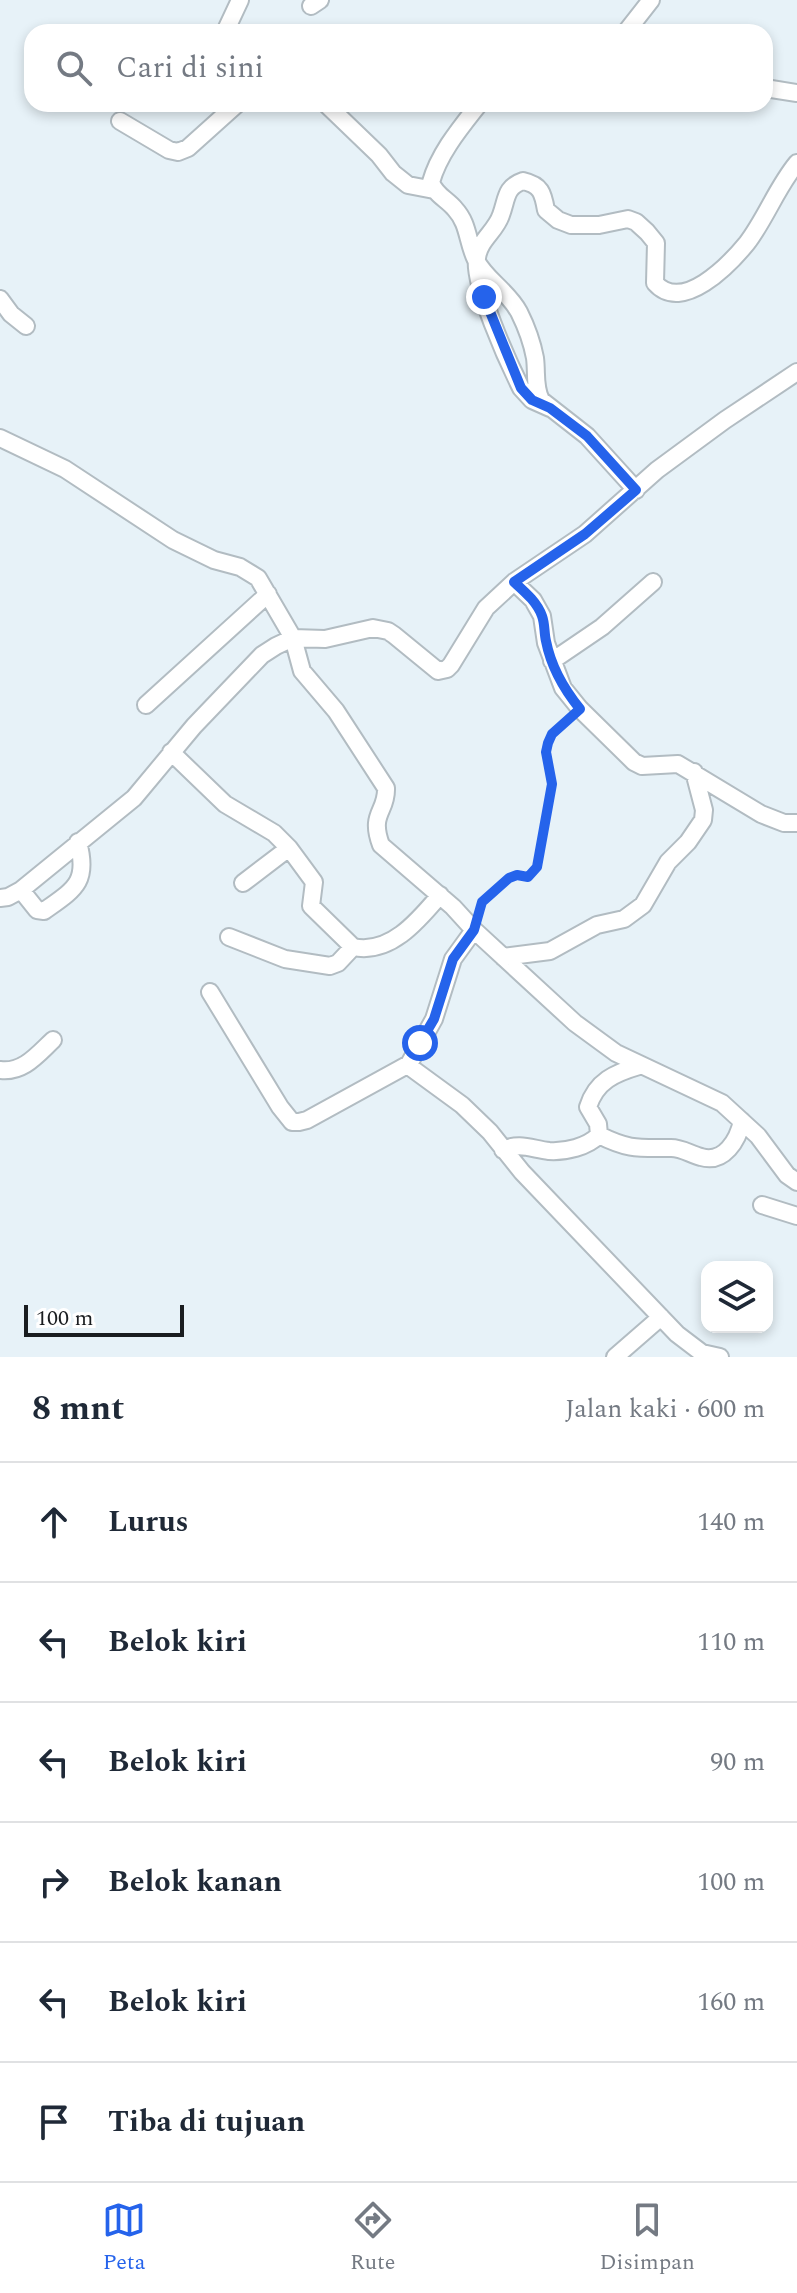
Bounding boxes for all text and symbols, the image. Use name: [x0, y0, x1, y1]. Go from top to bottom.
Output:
search box: [24, 24, 773, 112]
text: Cari di sini: [116, 45, 264, 91]
icon: search: [52, 46, 96, 90]
route end: [466, 279, 502, 315]
route start: [402, 1025, 438, 1061]
map controls: [701, 1261, 773, 1333]
button: layers: [701, 1261, 773, 1333]
scale bar: [24, 1301, 184, 1337]
text: 100 m: [36, 1302, 93, 1335]
text: 8 mnt: [32, 1383, 124, 1435]
text: Jalan kaki · 600 m: [565, 1389, 765, 1429]
text: Lurus: [108, 1499, 189, 1545]
icon: ahead: [32, 1500, 76, 1544]
text: 140 m: [697, 1502, 765, 1542]
text: Belok kiri: [108, 1619, 247, 1665]
icon: left: [32, 1620, 76, 1664]
text: 110 m: [697, 1622, 765, 1662]
text: Belok kiri: [108, 1739, 247, 1785]
icon: left: [32, 1740, 76, 1784]
text: 90 m: [710, 1742, 765, 1782]
text: Belok kanan: [108, 1859, 282, 1905]
icon: right: [32, 1860, 76, 1904]
text: 100 m: [697, 1862, 765, 1902]
text: Belok kiri: [108, 1979, 247, 2025]
icon: left: [32, 1980, 76, 2024]
text: 160 m: [697, 1982, 765, 2022]
text: Tiba di tujuan: [108, 2099, 305, 2145]
icon: arrive: [32, 2100, 76, 2144]
tab: Peta: [102, 2198, 146, 2279]
tab: Rute: [350, 2198, 395, 2279]
tab: Disimpan: [600, 2198, 695, 2279]

